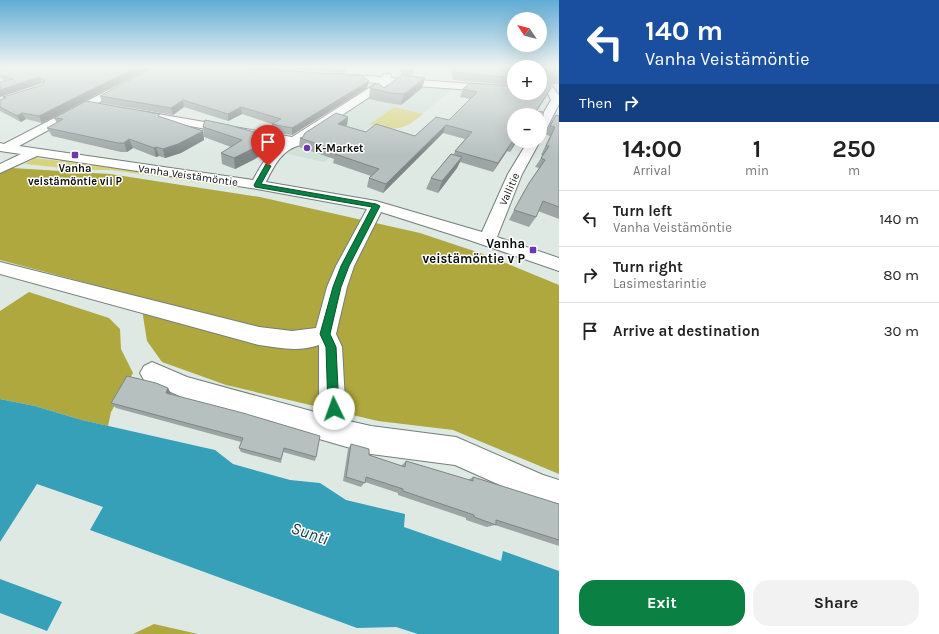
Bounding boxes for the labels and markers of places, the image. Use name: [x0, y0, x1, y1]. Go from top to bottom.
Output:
pin: [251, 125, 285, 166]
place label: K-Market: [315, 142, 364, 155]
marker: K-Market: [302, 143, 312, 153]
marker: Vanha veistämöntie vii P: [70, 150, 80, 160]
place label: Vanha veistämöntie vii P: [28, 162, 123, 188]
place label: Vanha veistämöntie v P: [423, 236, 525, 266]
marker: Vanha veistämöntie v P: [528, 245, 538, 255]

